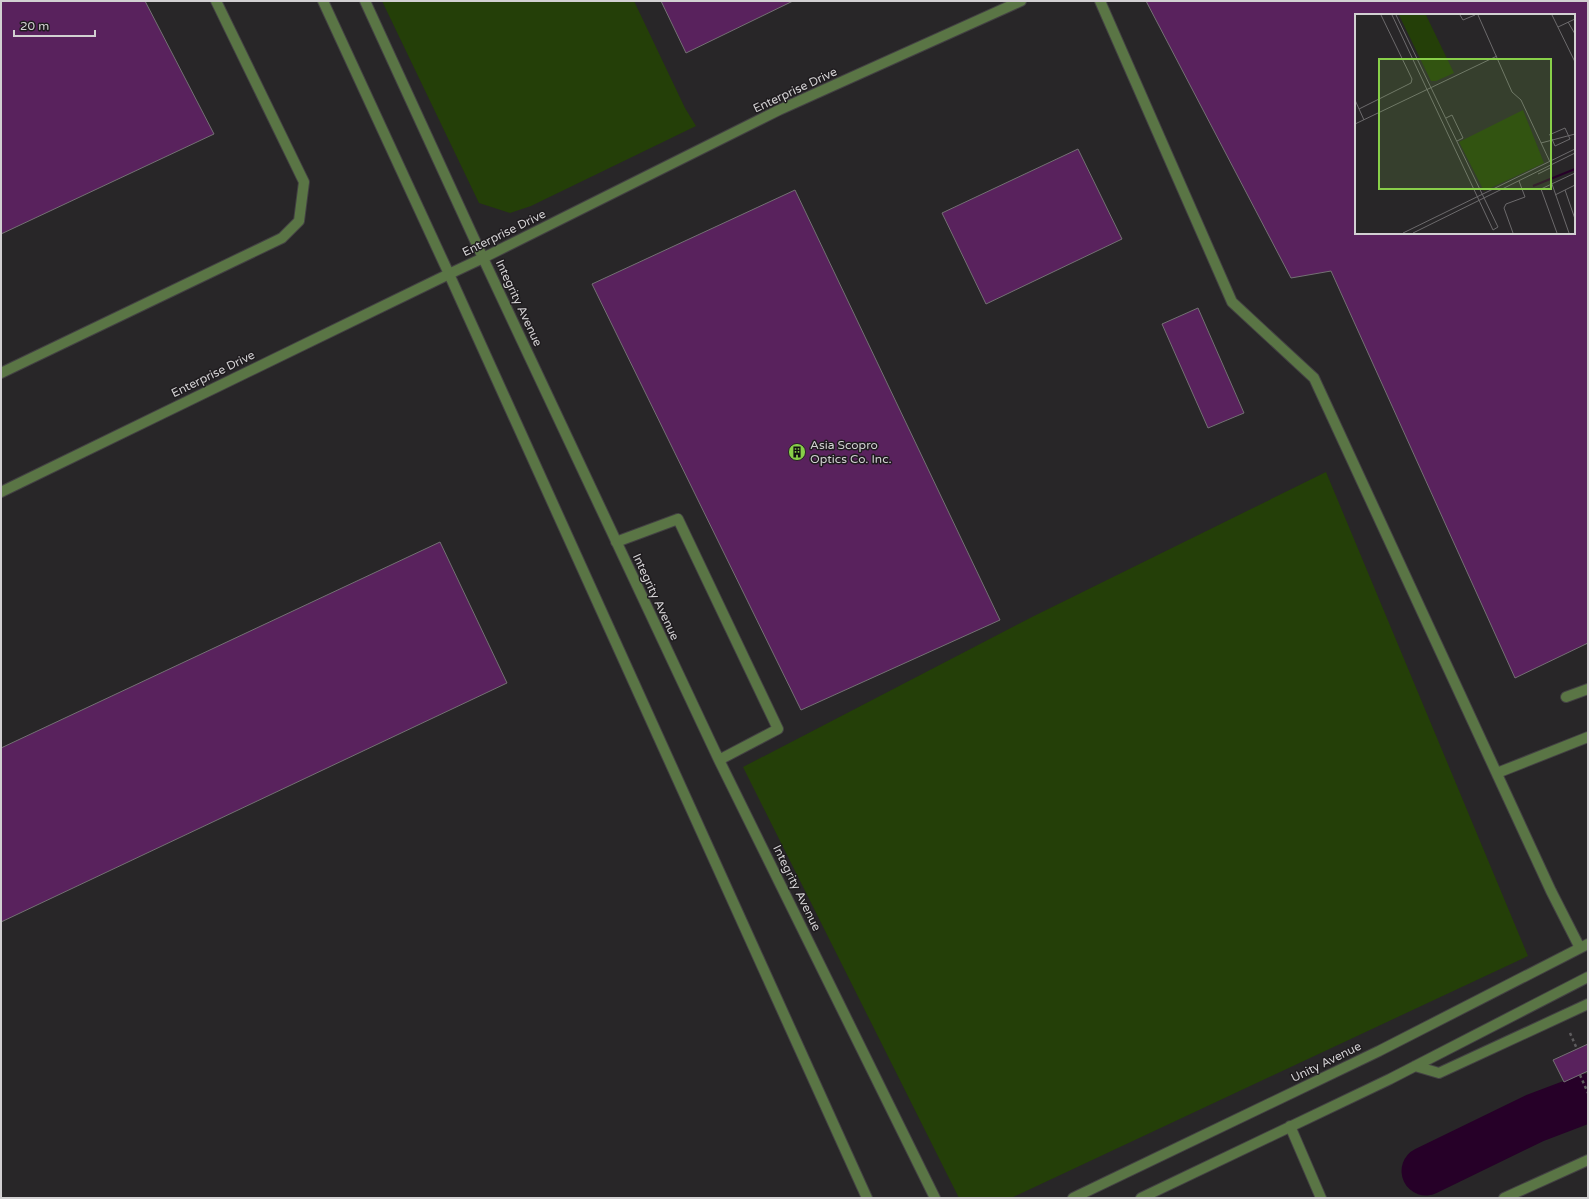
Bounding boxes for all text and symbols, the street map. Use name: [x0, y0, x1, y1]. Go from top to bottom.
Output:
scale bar: [14, 12, 95, 38]
inset map: [1355, 14, 1575, 234]
text: 20 m: [20, 19, 49, 33]
street label: Enterprise Drive: [751, 64, 839, 116]
street label: Enterprise Drive: [460, 207, 548, 259]
street label: Integrity Avenue: [493, 257, 545, 349]
street label: Enterprise Drive: [169, 348, 257, 400]
place label: Asia Scopro Optics Co. Inc.: [810, 438, 892, 466]
building icon: Asia Scopro Optics Co. Inc.: [787, 442, 807, 462]
street label: Integrity Avenue: [630, 551, 682, 643]
street label: Integrity Avenue: [770, 843, 824, 933]
street label: Unity Avenue: [1289, 1039, 1364, 1085]

